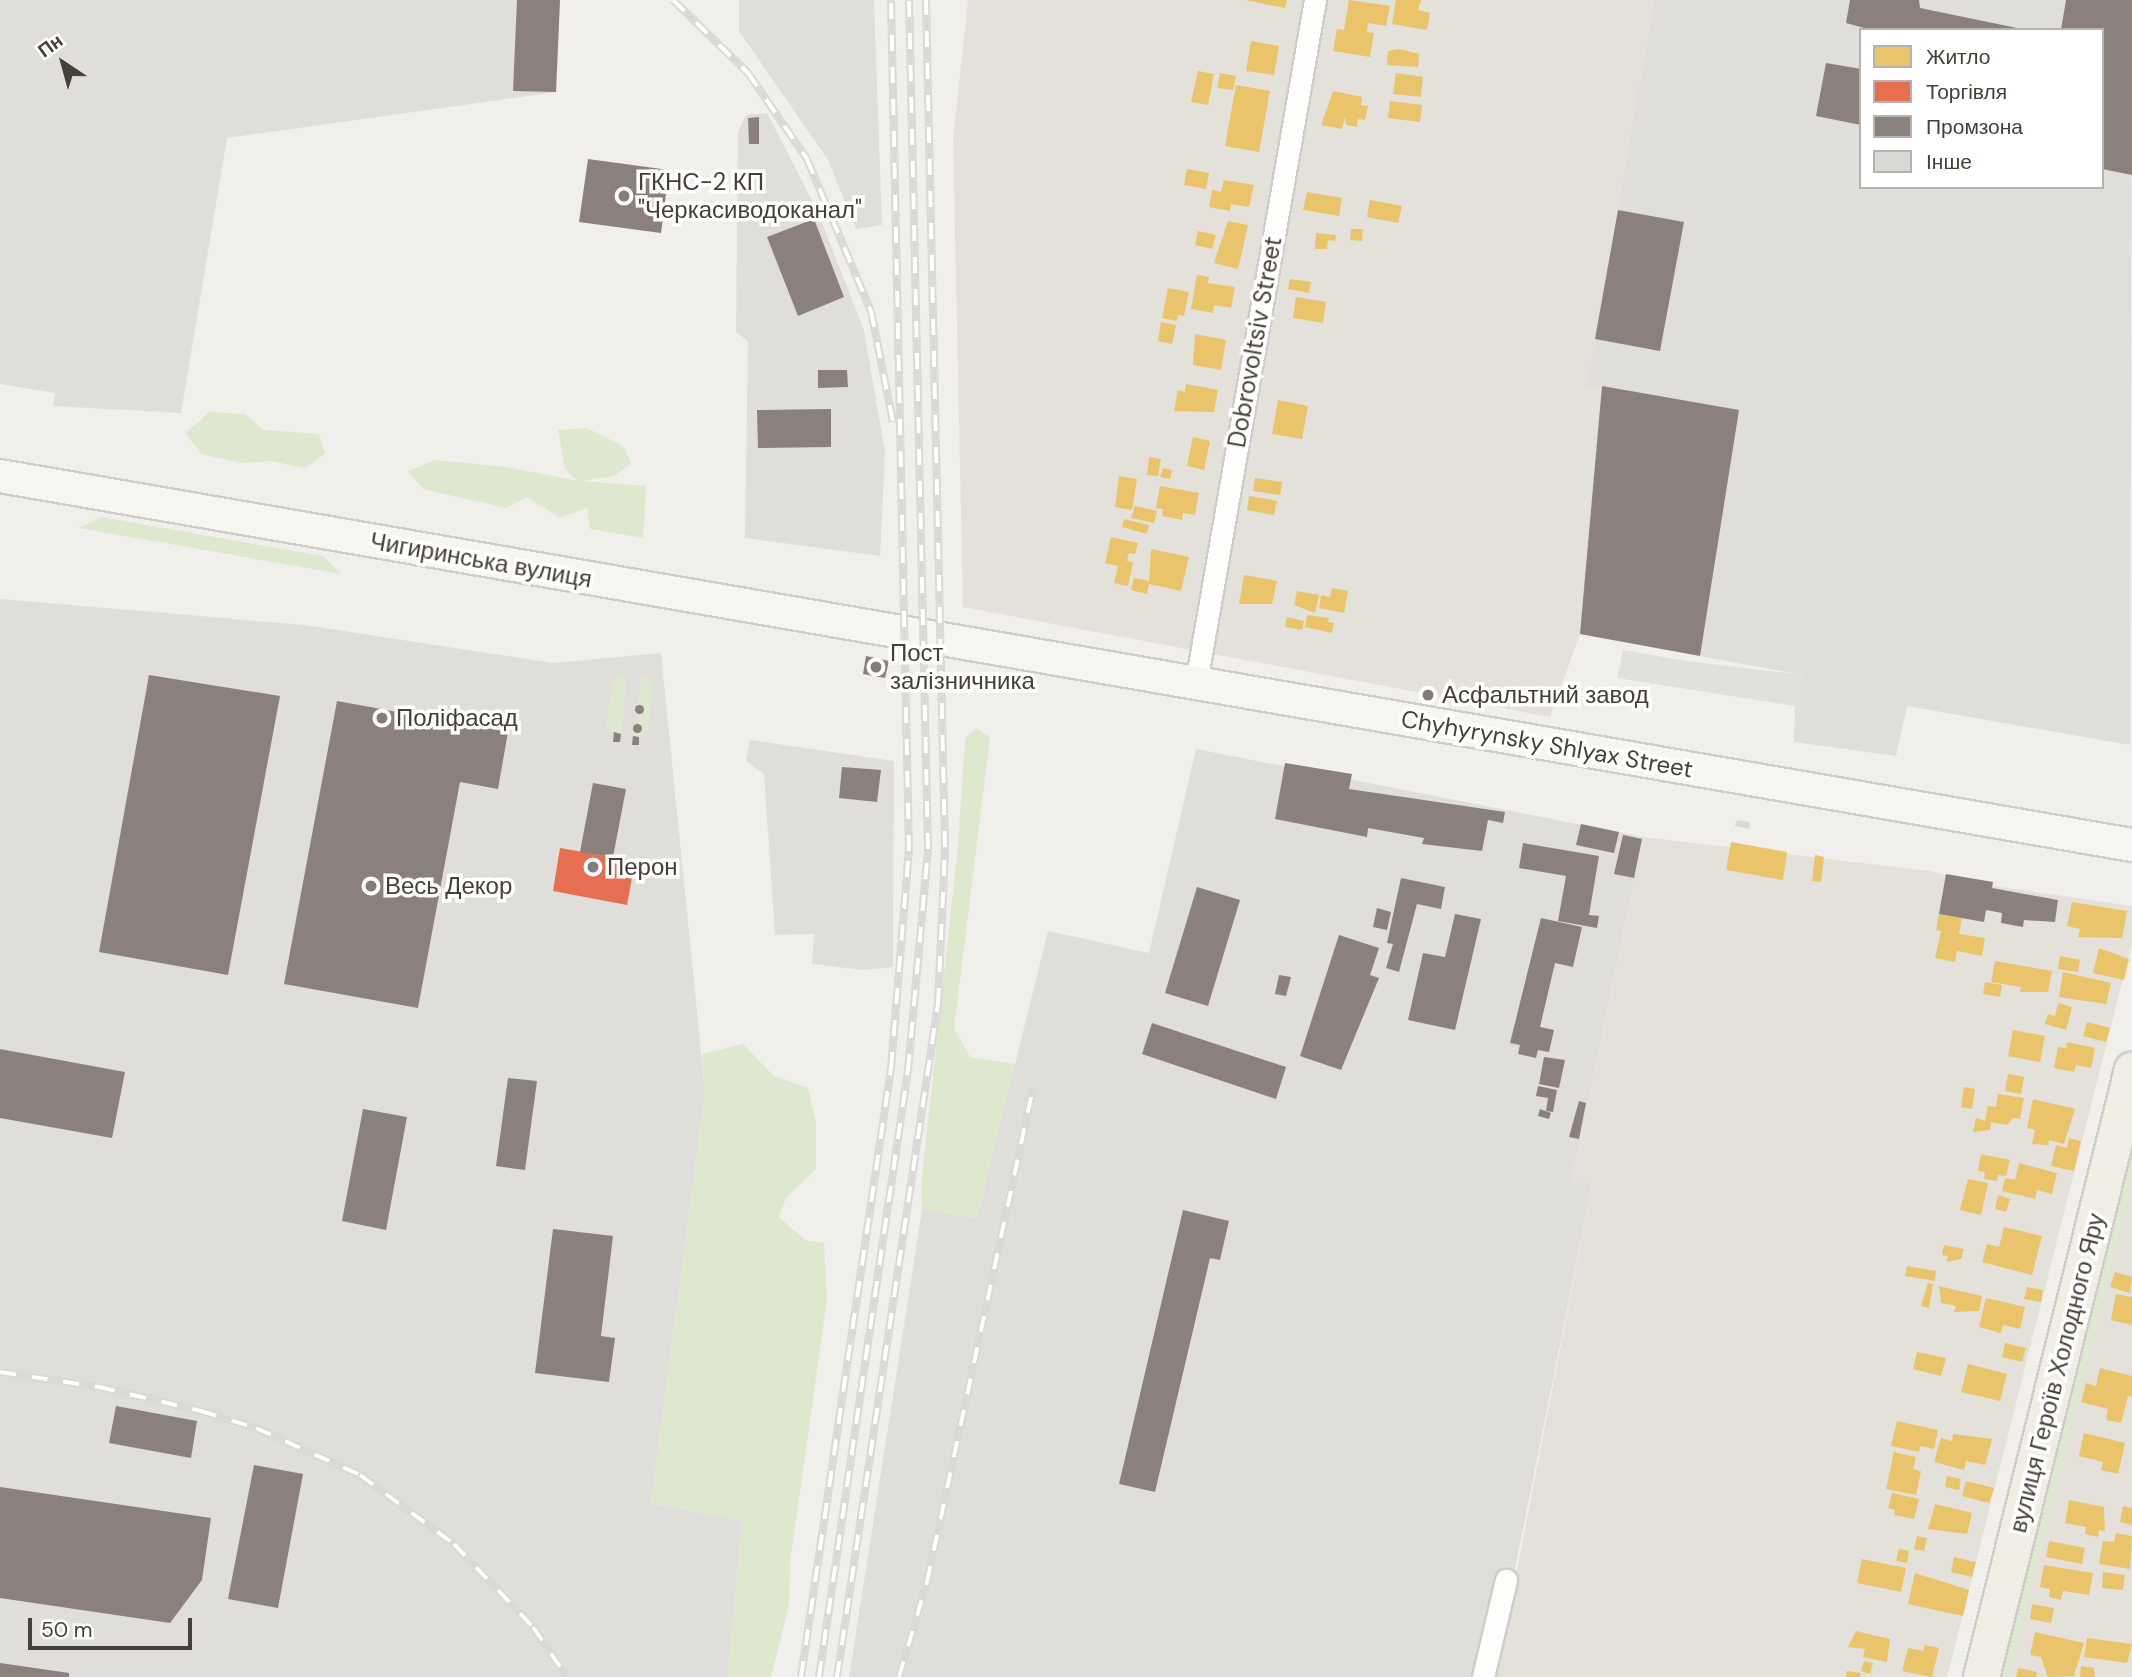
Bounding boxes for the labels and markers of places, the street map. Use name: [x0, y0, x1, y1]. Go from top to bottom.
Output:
place label: ГКНС-2 КП "Черкасиводоканал": [638, 168, 862, 224]
marker: ГКНС-2 КП "Черкасиводоканал": [616, 188, 632, 204]
place label: Пост залізничника: [890, 639, 1035, 695]
marker: Пост залізничника: [868, 659, 884, 675]
place label: Асфальтний завод: [1442, 681, 1649, 709]
marker: Асфальтний завод: [1420, 687, 1436, 703]
place label: Поліфасад: [396, 704, 518, 732]
marker: Поліфасад: [374, 710, 390, 726]
place label: Перон: [607, 853, 678, 881]
marker: Перон: [585, 859, 601, 875]
place label: Весь Декор: [385, 872, 512, 900]
marker: Весь Декор: [363, 878, 379, 894]

